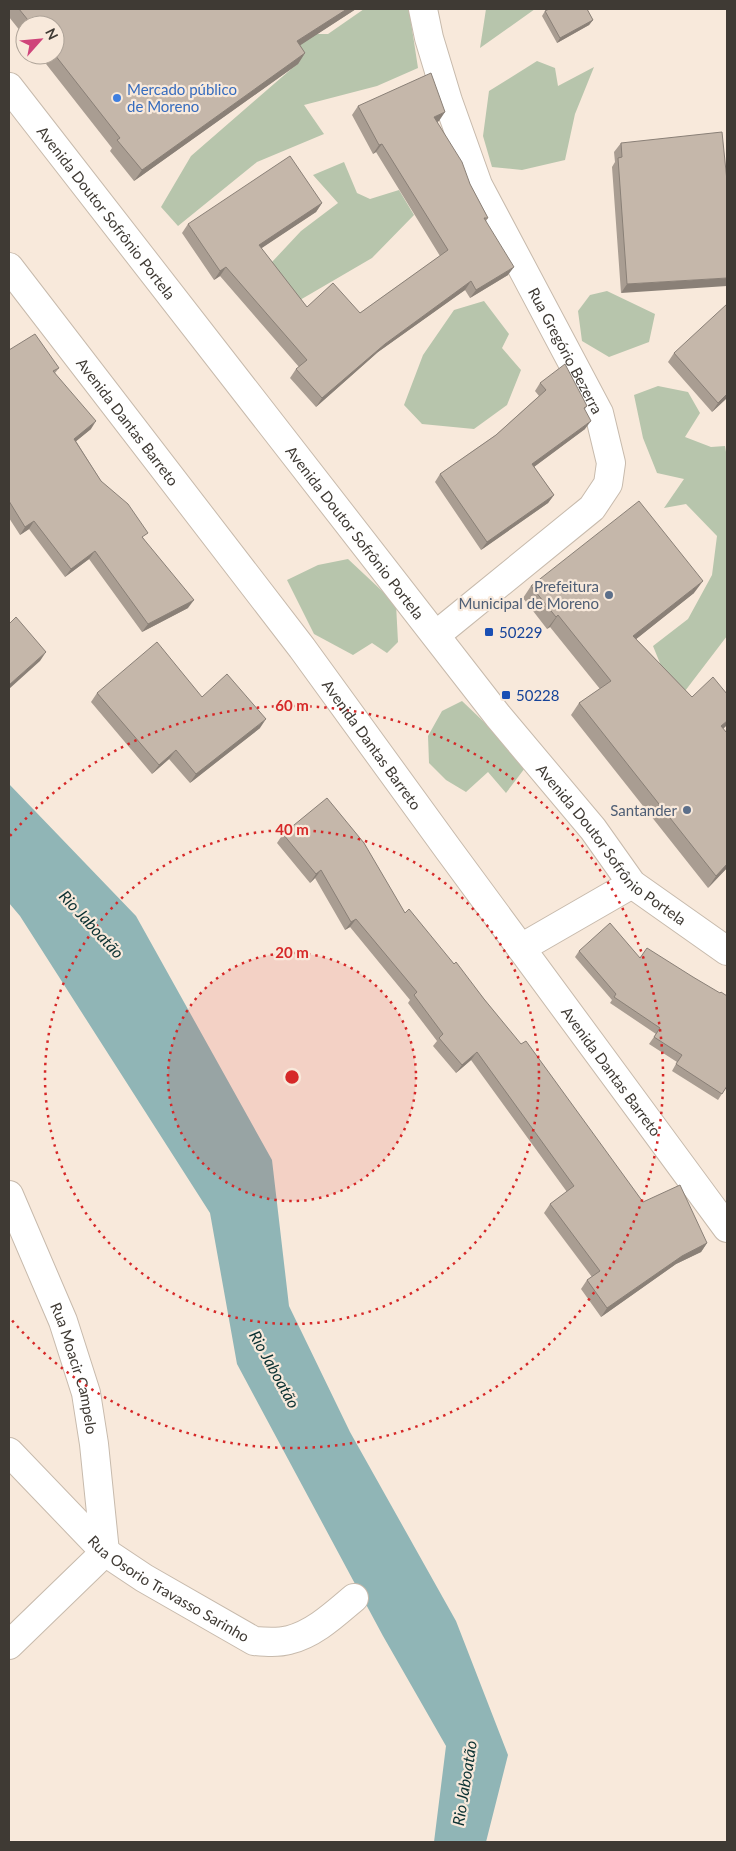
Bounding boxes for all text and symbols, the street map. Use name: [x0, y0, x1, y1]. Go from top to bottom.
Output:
north arrow: [15, 15, 65, 65]
text: N: [42, 25, 62, 43]
place label: Mercado público de Moreno: [127, 80, 237, 115]
marker: Mercado público de Moreno: [111, 92, 123, 104]
street label: Avenida Doutor Sofrônio Portela: [34, 122, 179, 303]
street label: Rua Gregório Bezerra: [525, 284, 607, 417]
street label: Avenida Dantas Barreto: [73, 354, 183, 489]
street label: Avenida Doutor Sofrônio Portela: [282, 442, 428, 622]
place label: Prefeitura Municipal de Moreno: [459, 577, 599, 612]
marker: Prefeitura Municipal de Moreno: [603, 589, 615, 601]
place label: 50229: [499, 623, 543, 641]
marker: 50229: [483, 626, 495, 638]
street label: Avenida Dantas Barreto: [319, 676, 425, 813]
place label: 50228: [516, 686, 560, 704]
marker: 50228: [500, 689, 512, 701]
text: 60 m: [275, 696, 309, 714]
street label: Avenida Doutor Sofrônio Portela: [533, 760, 690, 928]
place label: Santander: [610, 801, 678, 819]
marker: Santander: [681, 804, 693, 816]
text: 40 m: [275, 820, 309, 838]
water label: Rio Jaboatão: [56, 886, 128, 962]
text: 20 m: [275, 943, 309, 961]
street label: Avenida Dantas Barreto: [558, 1003, 665, 1139]
centre of rings: [283, 1068, 301, 1086]
street label: Rua Moacir Campelo: [47, 1300, 101, 1435]
water label: Rio Jaboatão: [246, 1327, 304, 1411]
street label: Rua Osorio Travasso Sarinho: [85, 1531, 253, 1645]
water label: Rio Jaboatão: [448, 1739, 480, 1827]

